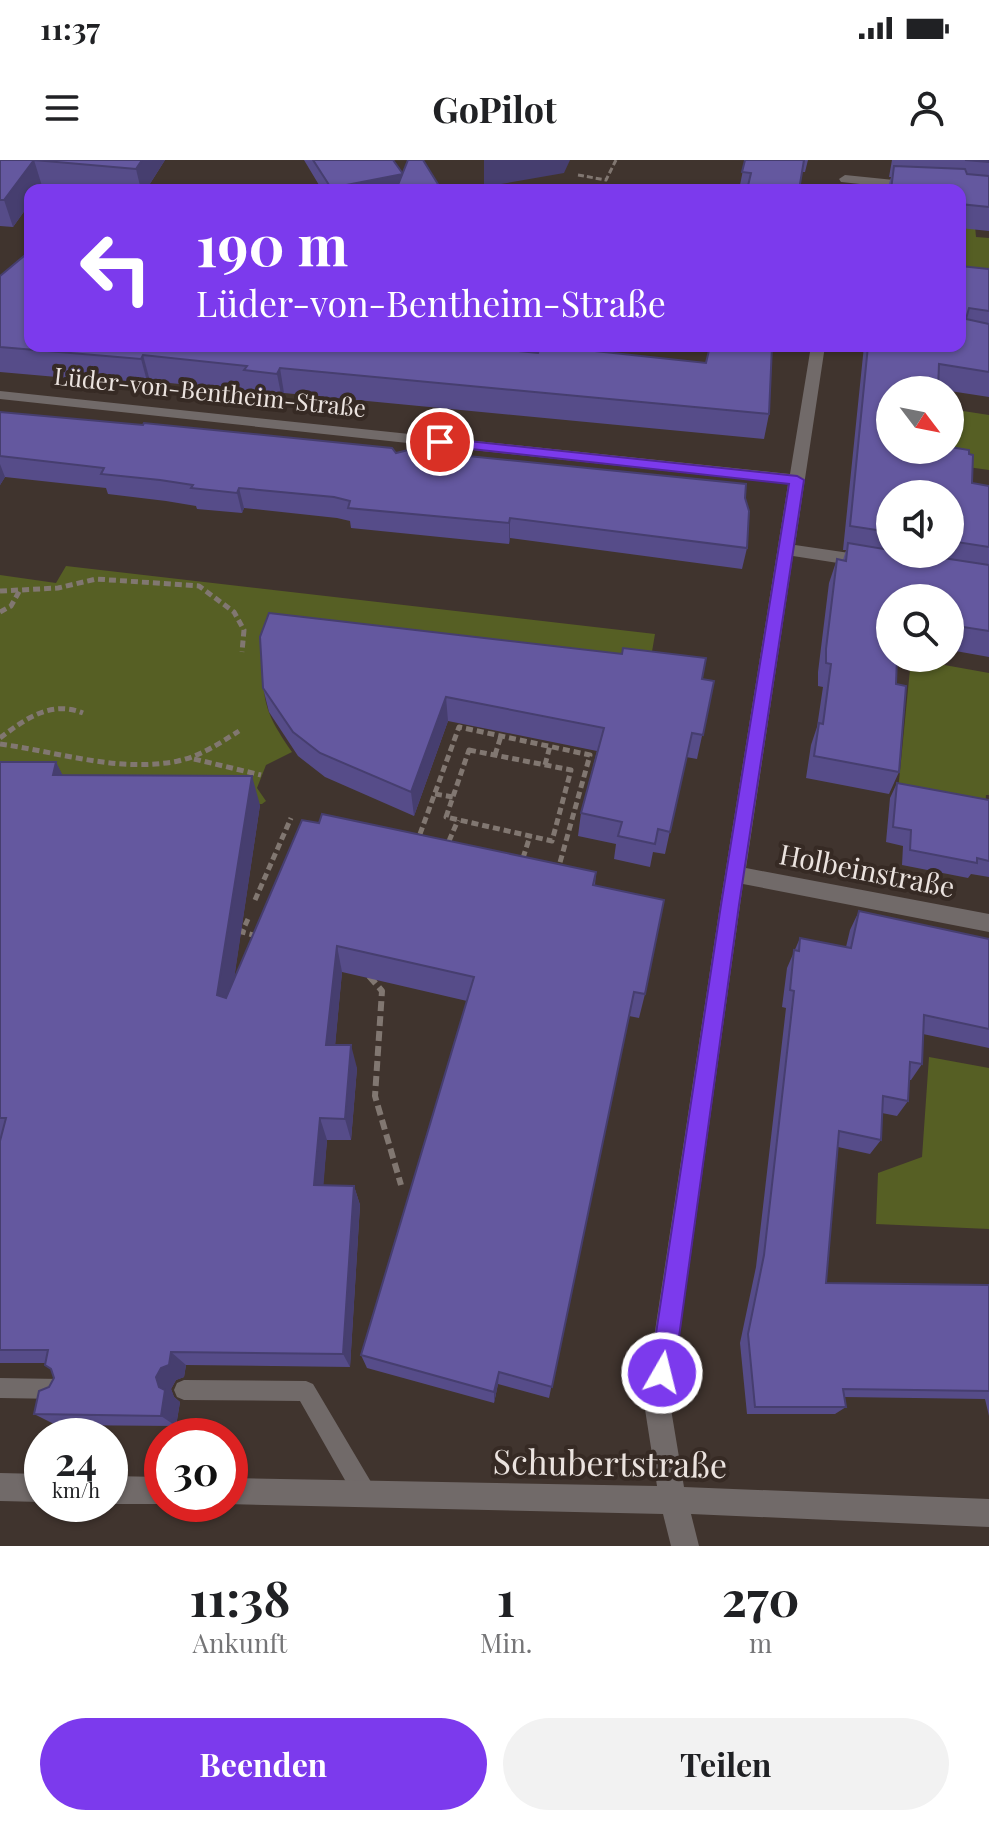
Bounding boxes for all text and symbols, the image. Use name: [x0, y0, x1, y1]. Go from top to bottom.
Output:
text: 11:37: [40, 8, 100, 48]
text: GoPilot: [432, 84, 557, 132]
icon: menu: [40, 86, 84, 130]
icon: person: [905, 86, 949, 130]
text: 190 m: [196, 206, 348, 281]
icon: left: [64, 216, 168, 320]
text: Lüder-von-Bentheim-Straße: [196, 278, 666, 326]
street label: Lüder-von-Bentheim-Straße: [53, 359, 368, 423]
north arrow: [876, 376, 964, 464]
map controls: [876, 376, 964, 672]
pin: [406, 408, 474, 476]
icon: arrive: [418, 420, 462, 464]
button: sound: [876, 480, 964, 568]
button: search: [876, 584, 964, 672]
street label: Holbeinstraße: [776, 834, 958, 905]
position arrow: [620, 1331, 704, 1415]
speed limit sign: 30: [144, 1418, 248, 1522]
text: 24: [55, 1433, 97, 1486]
street label: Schubertstraße: [492, 1437, 728, 1487]
text: km/h: [52, 1476, 100, 1503]
text: 11:38: [189, 1565, 290, 1629]
text: 1: [497, 1565, 515, 1629]
text: 270: [722, 1565, 800, 1629]
text: Ankunft: [193, 1625, 287, 1660]
text: Min.: [480, 1625, 532, 1660]
text: m: [749, 1625, 772, 1660]
button: Beenden: [40, 1718, 487, 1810]
button: Teilen: [503, 1718, 949, 1810]

